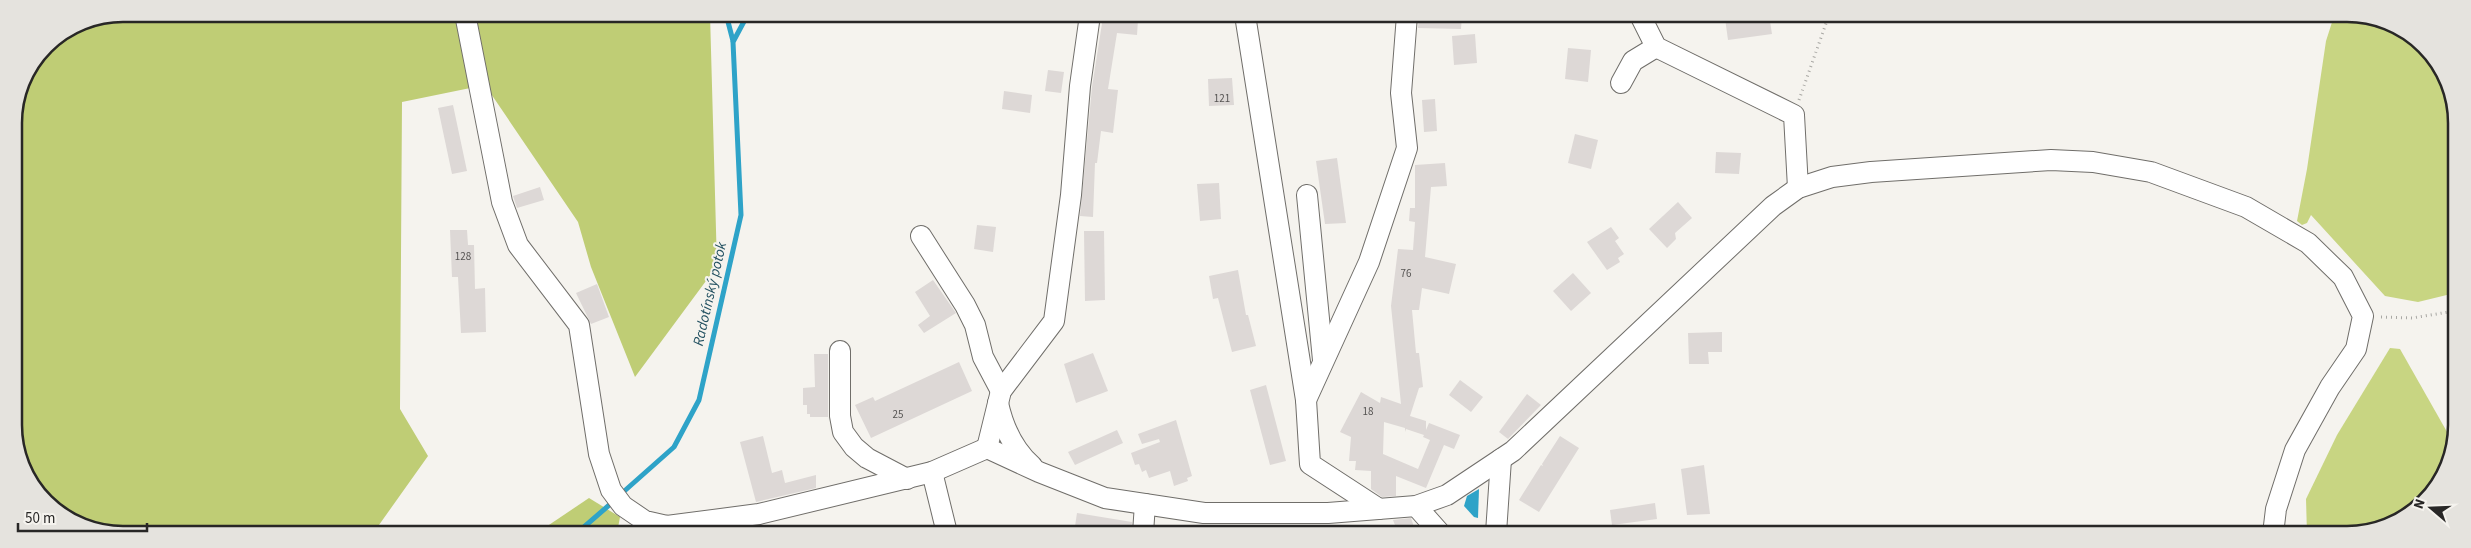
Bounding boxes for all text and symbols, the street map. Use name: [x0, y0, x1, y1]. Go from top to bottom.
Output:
house number: 121: [1214, 91, 1230, 106]
water label: Radotínský potok: [688, 239, 732, 348]
house number: 128: [455, 249, 472, 264]
house number: 76: [1401, 266, 1412, 281]
house number: 18: [1363, 404, 1374, 419]
house number: 25: [893, 407, 903, 422]
north arrow: [2406, 483, 2456, 533]
text: N: [2409, 496, 2431, 512]
scale bar: [18, 500, 146, 532]
text: 50 m: [25, 508, 55, 529]

